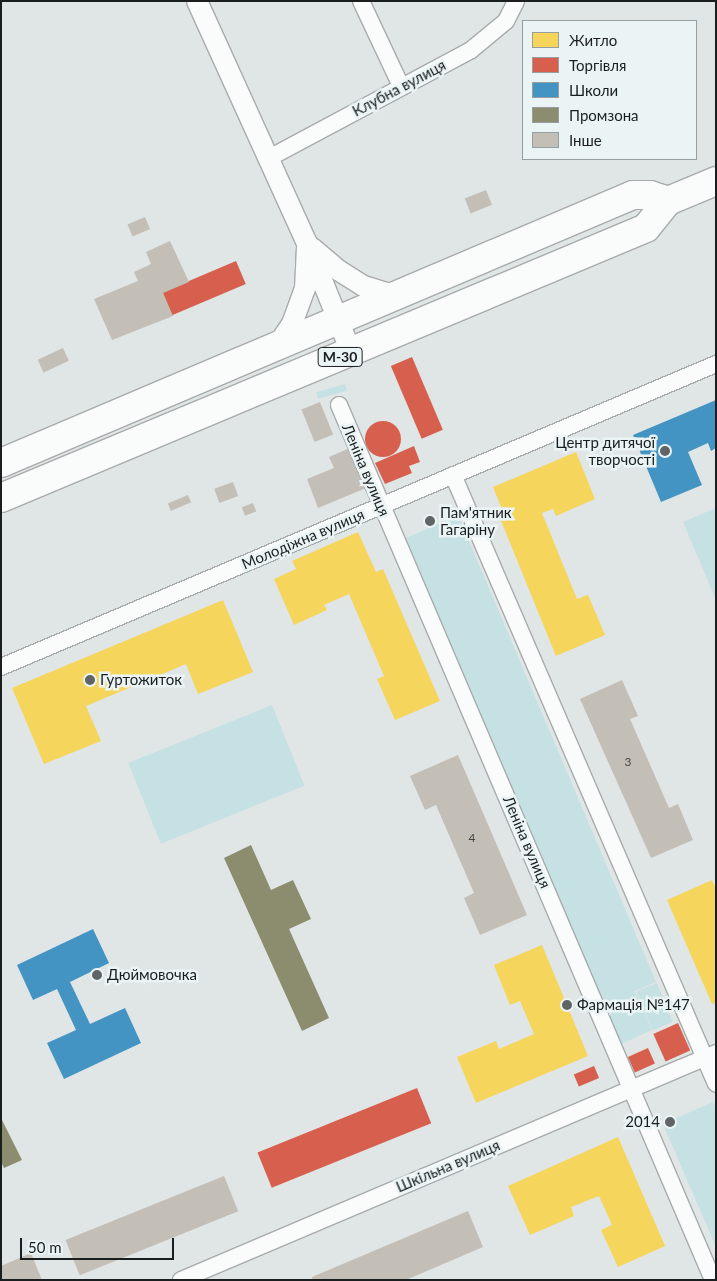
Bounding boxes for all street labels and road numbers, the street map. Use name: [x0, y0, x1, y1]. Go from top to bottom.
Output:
street label: Клубна вулиця: [349, 56, 449, 120]
road number: М-30: [318, 346, 362, 368]
street label: Леніна вулиця: [338, 421, 394, 519]
street label: Молодіжна вулиця: [239, 505, 367, 573]
street label: Леніна вулиця: [499, 793, 555, 891]
street label: Шкільна вулиця: [393, 1136, 503, 1196]

